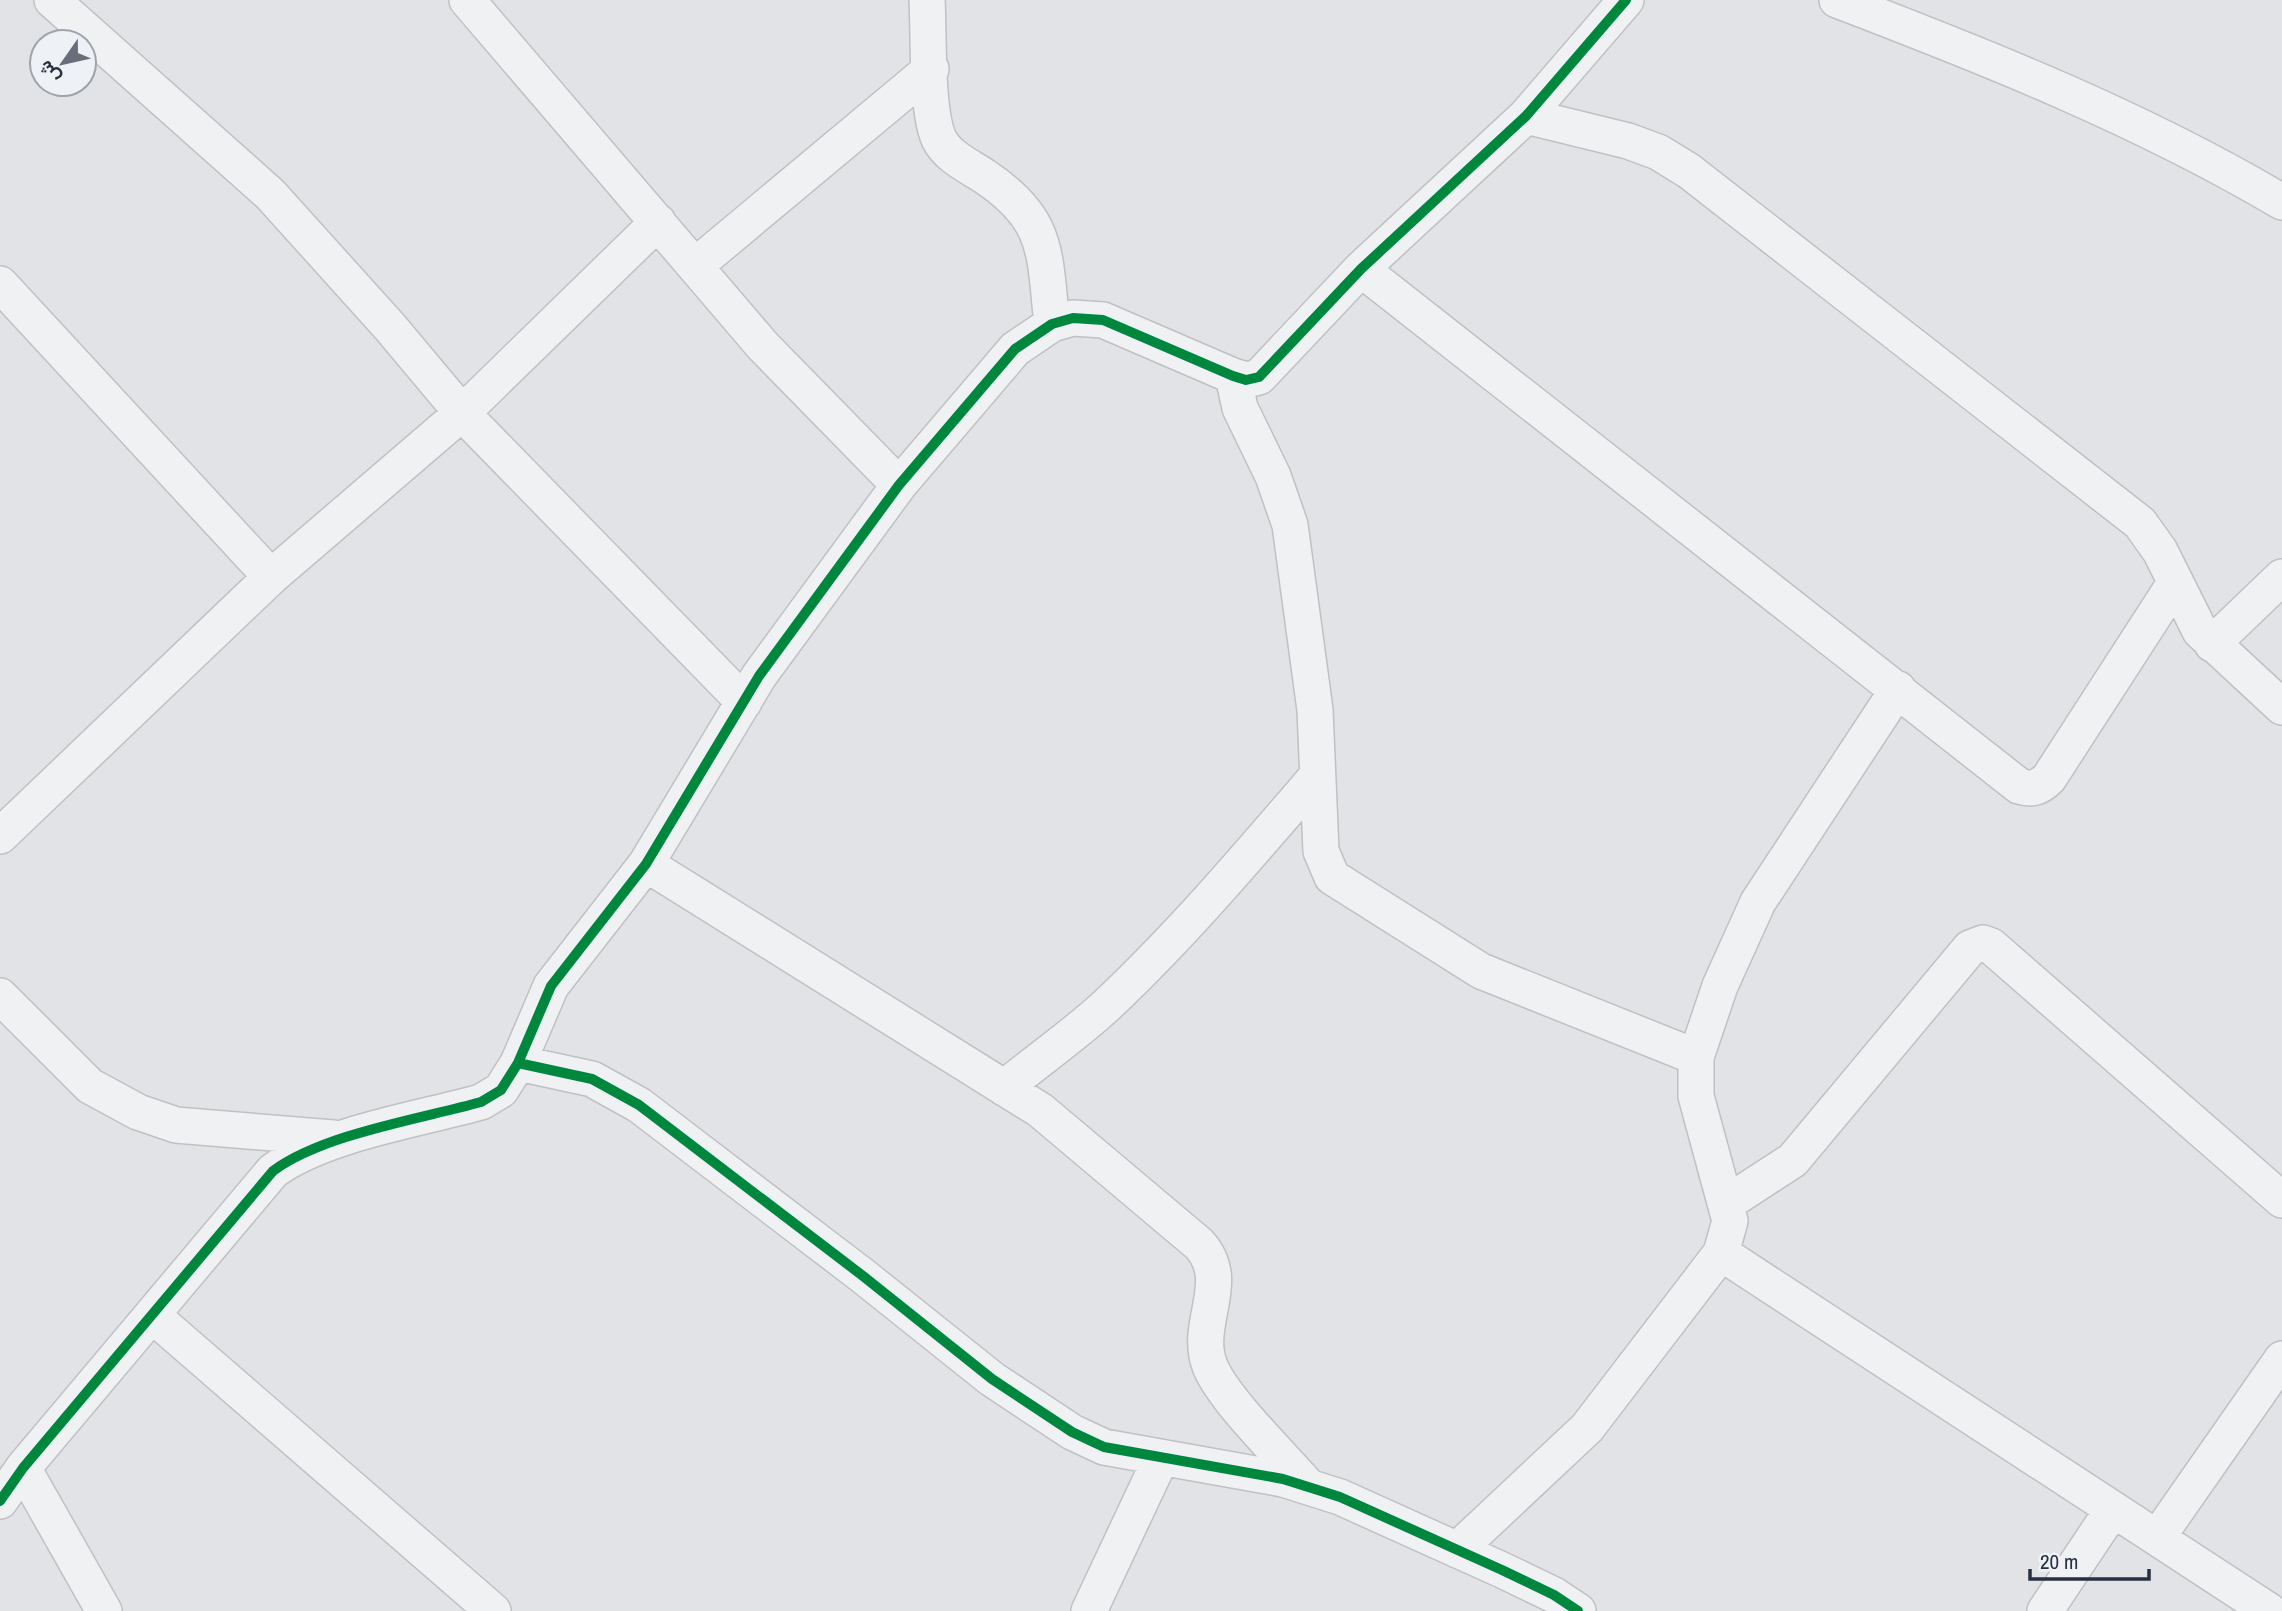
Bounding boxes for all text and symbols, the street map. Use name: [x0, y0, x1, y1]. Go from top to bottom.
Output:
north arrow: [28, 28, 98, 98]
text: ش: [32, 56, 66, 89]
scale bar: [2030, 1538, 2149, 1582]
text: 20 m: [2040, 1547, 2078, 1576]

